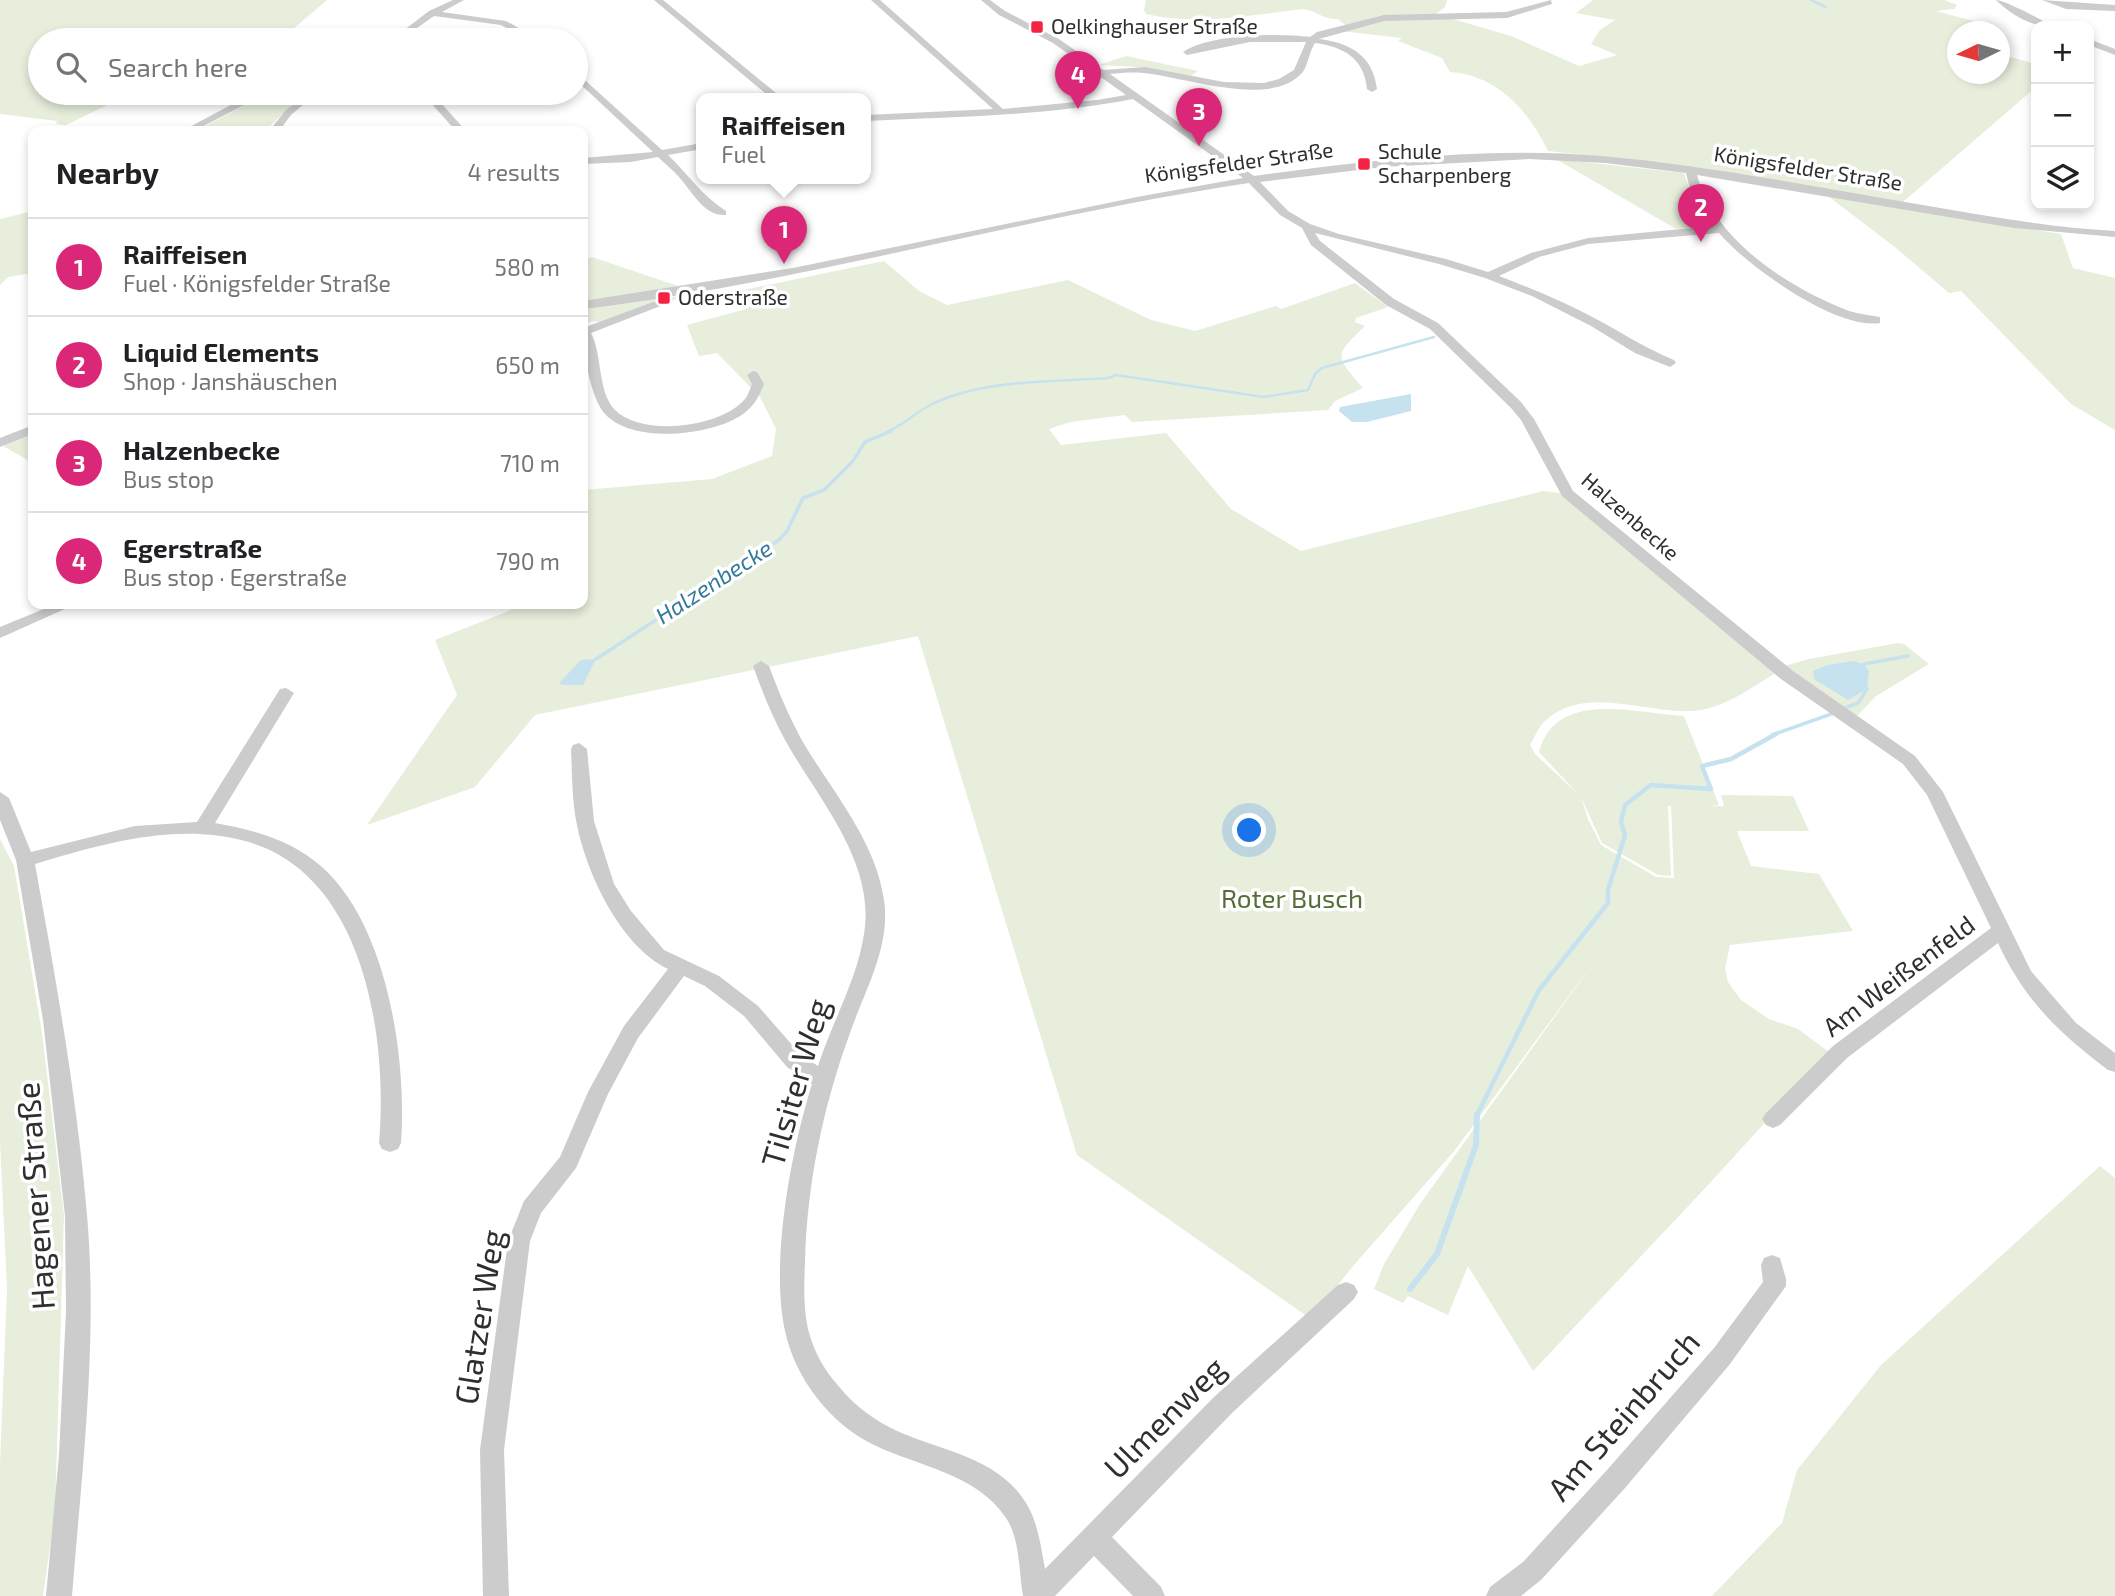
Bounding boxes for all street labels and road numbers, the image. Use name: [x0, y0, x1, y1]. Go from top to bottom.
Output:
street label: Königsfelder Straße: [1143, 136, 1335, 187]
street label: Königsfelder Straße: [1712, 140, 1904, 195]
street label: Halzenbecke: [1577, 467, 1685, 565]
street label: Am Weißenfeld: [1816, 908, 1980, 1042]
street label: Tilsiter Weg: [752, 994, 836, 1171]
street label: Hagener Straße: [7, 1081, 61, 1311]
street label: Glatzer Weg: [445, 1226, 511, 1407]
street label: Am Steinbruch: [1539, 1322, 1706, 1507]
street label: Ulmenweg: [1095, 1348, 1232, 1485]

